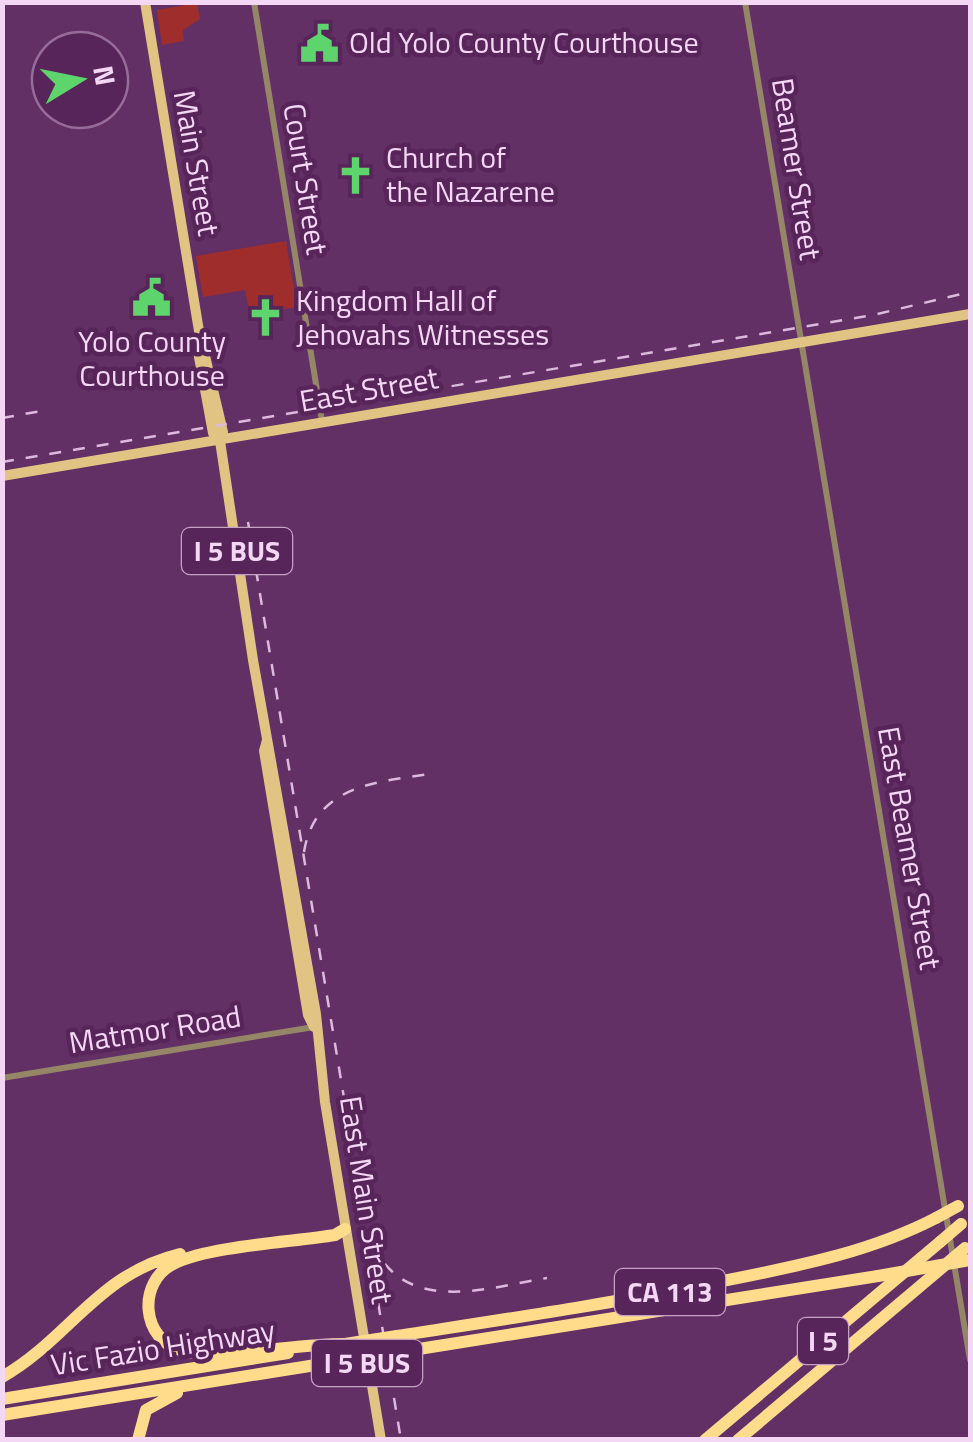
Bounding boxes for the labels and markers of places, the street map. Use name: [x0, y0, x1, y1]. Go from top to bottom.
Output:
place label: Old Yolo County Courthouse: [349, 19, 699, 65]
public building icon: Old Yolo County Courthouse: [298, 22, 340, 64]
place label: Church of the Nazarene: [386, 134, 555, 214]
church icon: Church of the Nazarene: [335, 154, 377, 196]
public building icon: Yolo County Courthouse: [131, 277, 173, 319]
place label: Kingdom Hall of Jehovahs Witnesses: [296, 277, 549, 357]
church icon: Kingdom Hall of Jehovahs Witnesses: [245, 297, 287, 339]
place label: Yolo County Courthouse: [78, 318, 226, 398]

